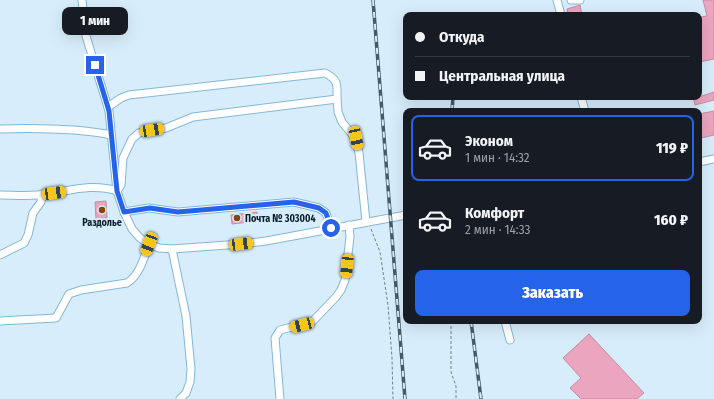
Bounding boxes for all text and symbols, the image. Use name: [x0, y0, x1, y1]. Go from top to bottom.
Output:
callout: 1 мин: [62, 7, 128, 35]
text: 1 мин: [80, 13, 110, 28]
text: Откуда: [439, 28, 484, 46]
route end: [86, 56, 104, 74]
text: Центральная улица: [439, 67, 565, 85]
car: [139, 122, 165, 138]
car: [348, 125, 364, 151]
icon: car: [417, 130, 453, 166]
text: Эконом: [465, 132, 513, 150]
text: 119 ₽: [656, 139, 688, 157]
text: 1 мин · 14:32: [465, 150, 530, 165]
car: [41, 185, 67, 201]
icon: car: [417, 202, 453, 238]
text: Комфорт: [465, 204, 524, 222]
marker: Раздолье: [97, 205, 107, 215]
text: 160 ₽: [654, 211, 688, 229]
marker: Почта № 303004: [232, 213, 242, 223]
place label: Почта № 303004: [245, 213, 316, 225]
place label: Раздолье: [82, 217, 122, 229]
route start: [322, 219, 340, 237]
text: 2 мин · 14:33: [465, 222, 530, 237]
car: [139, 231, 159, 257]
car: [228, 237, 254, 251]
car: [340, 253, 354, 279]
button: Заказать: [415, 270, 690, 316]
car: [289, 316, 315, 334]

